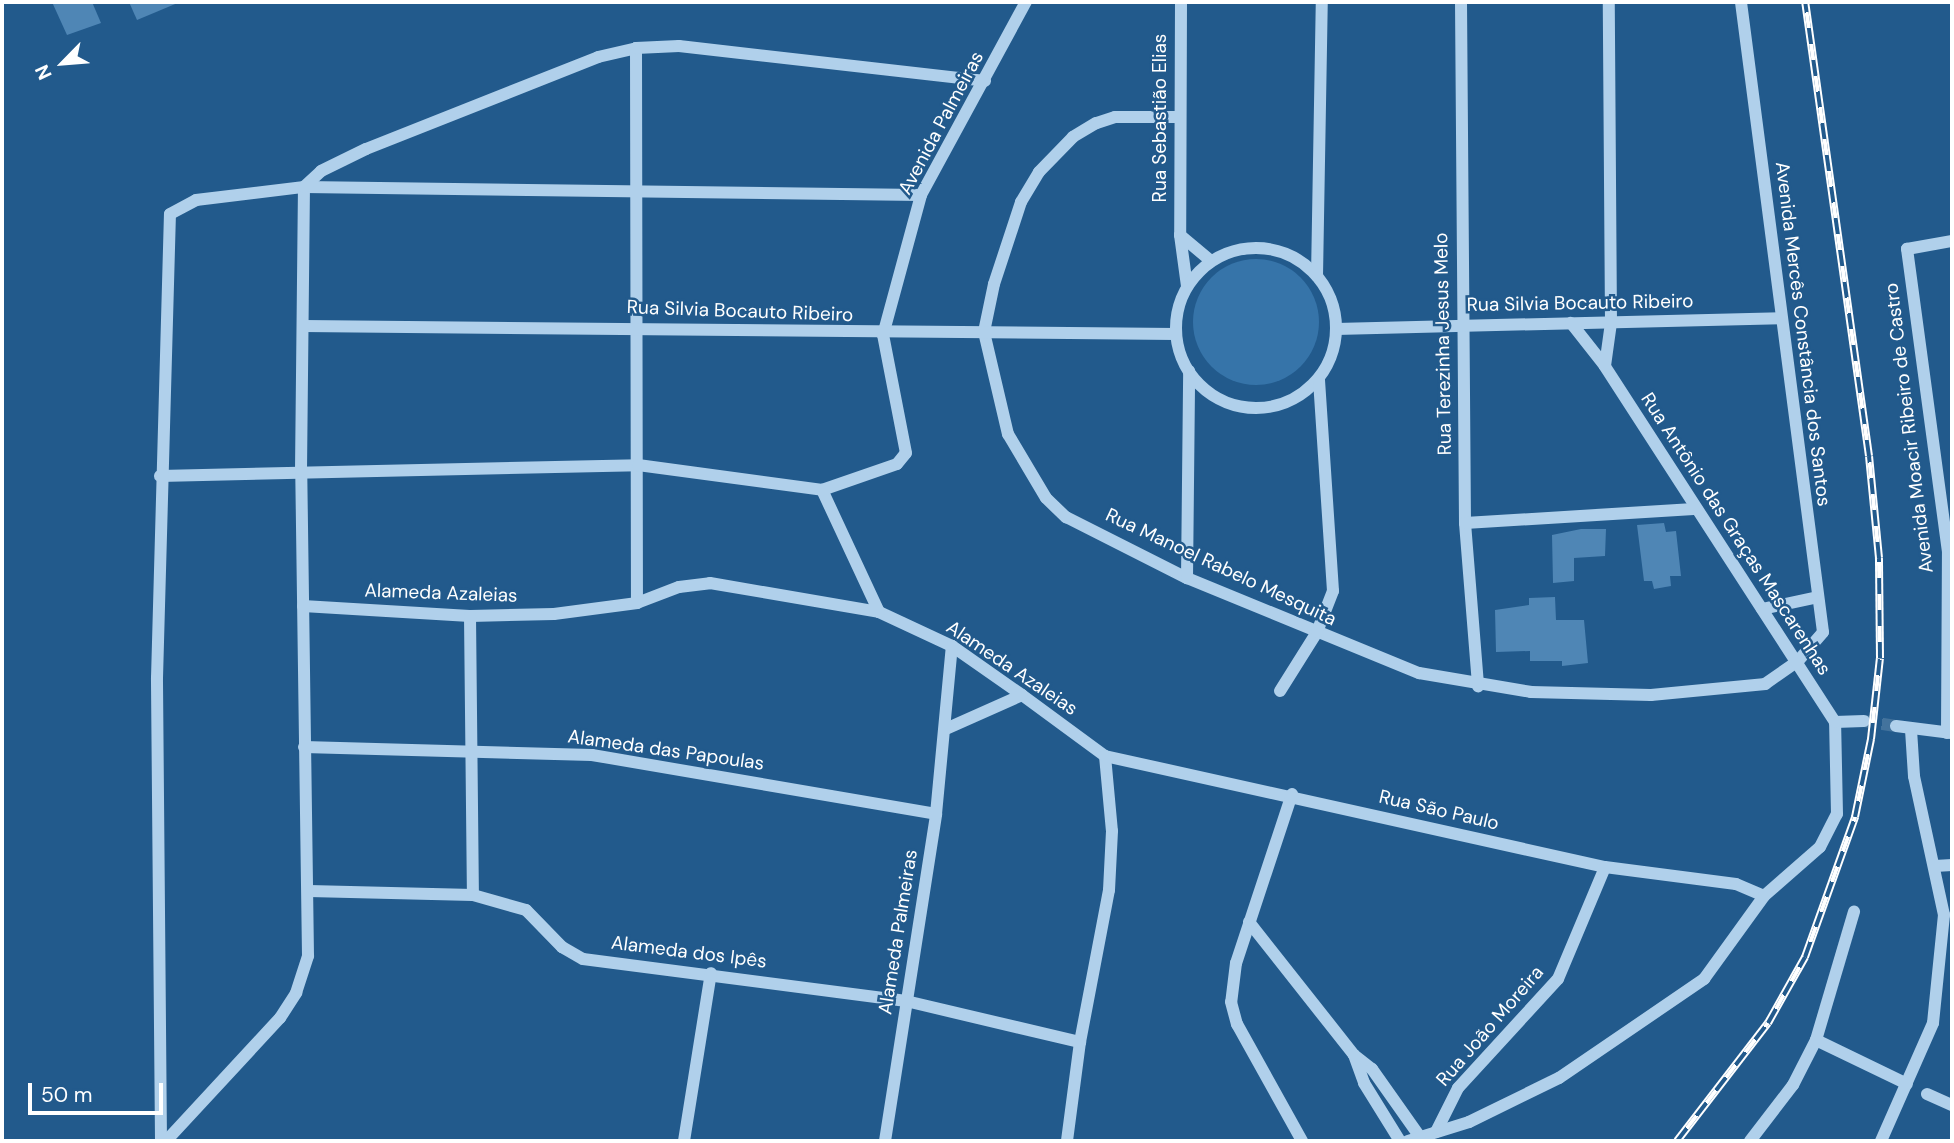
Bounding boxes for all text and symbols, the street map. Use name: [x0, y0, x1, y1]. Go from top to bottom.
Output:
north arrow: [28, 28, 98, 98]
street label: Rua Sebastião Elias: [1149, 34, 1171, 202]
street label: Avenida Palmeiras: [894, 47, 988, 199]
text: N: [29, 61, 58, 84]
street label: Avenida Mercês Constância dos Santos: [1771, 160, 1835, 508]
street label: Rua Terezinha Jesus Melo: [1430, 232, 1456, 456]
street label: Avenida Moacir Ribeiro de Castro: [1880, 282, 1938, 574]
street label: Rua Silvia Bocauto Ribeiro: [1466, 290, 1694, 316]
street label: Rua Silvia Bocauto Ribeiro: [626, 296, 854, 326]
street label: Rua Antônio das Graças Mascarenhas: [1636, 389, 1836, 679]
street label: Rua Manoel Rabelo Mesquita: [1102, 503, 1340, 631]
street label: Alameda Azaleias: [364, 579, 518, 607]
street label: Alameda Azaleias: [942, 616, 1082, 720]
street label: Alameda das Papoulas: [566, 725, 766, 775]
street label: Rua São Paulo: [1377, 785, 1501, 835]
street label: Alameda Palmeiras: [874, 848, 922, 1016]
street label: Alameda dos Ipês: [610, 931, 768, 973]
street label: Rua João Moreira: [1432, 961, 1548, 1091]
scale bar: [32, 1070, 166, 1114]
text: 50 m: [41, 1081, 92, 1109]

